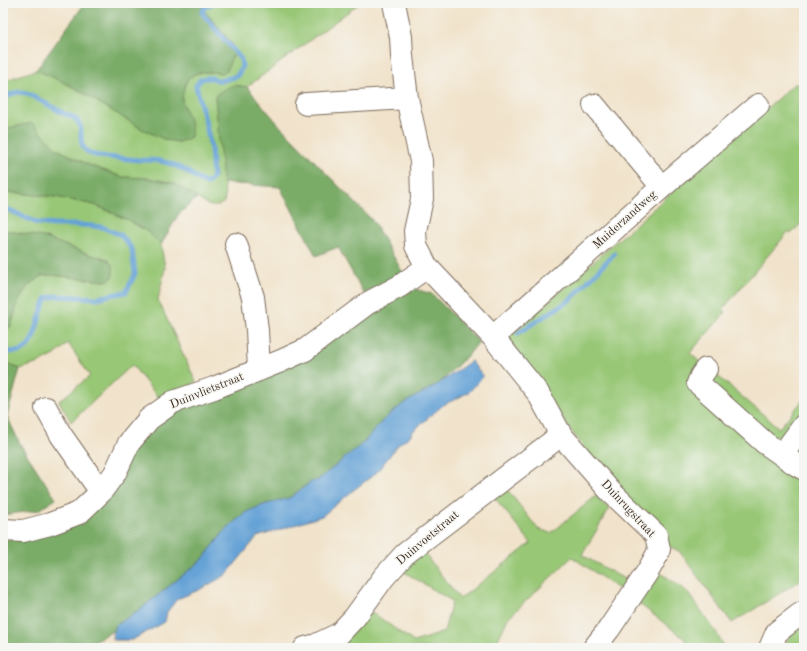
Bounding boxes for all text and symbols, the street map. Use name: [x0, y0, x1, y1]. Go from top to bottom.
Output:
street label: Muiderzandweg: [591, 188, 660, 252]
street label: Duinvlietstraat: [168, 371, 246, 411]
street label: Duinrugstraat: [598, 478, 658, 540]
street label: Duinvoetstraat: [395, 509, 461, 567]

